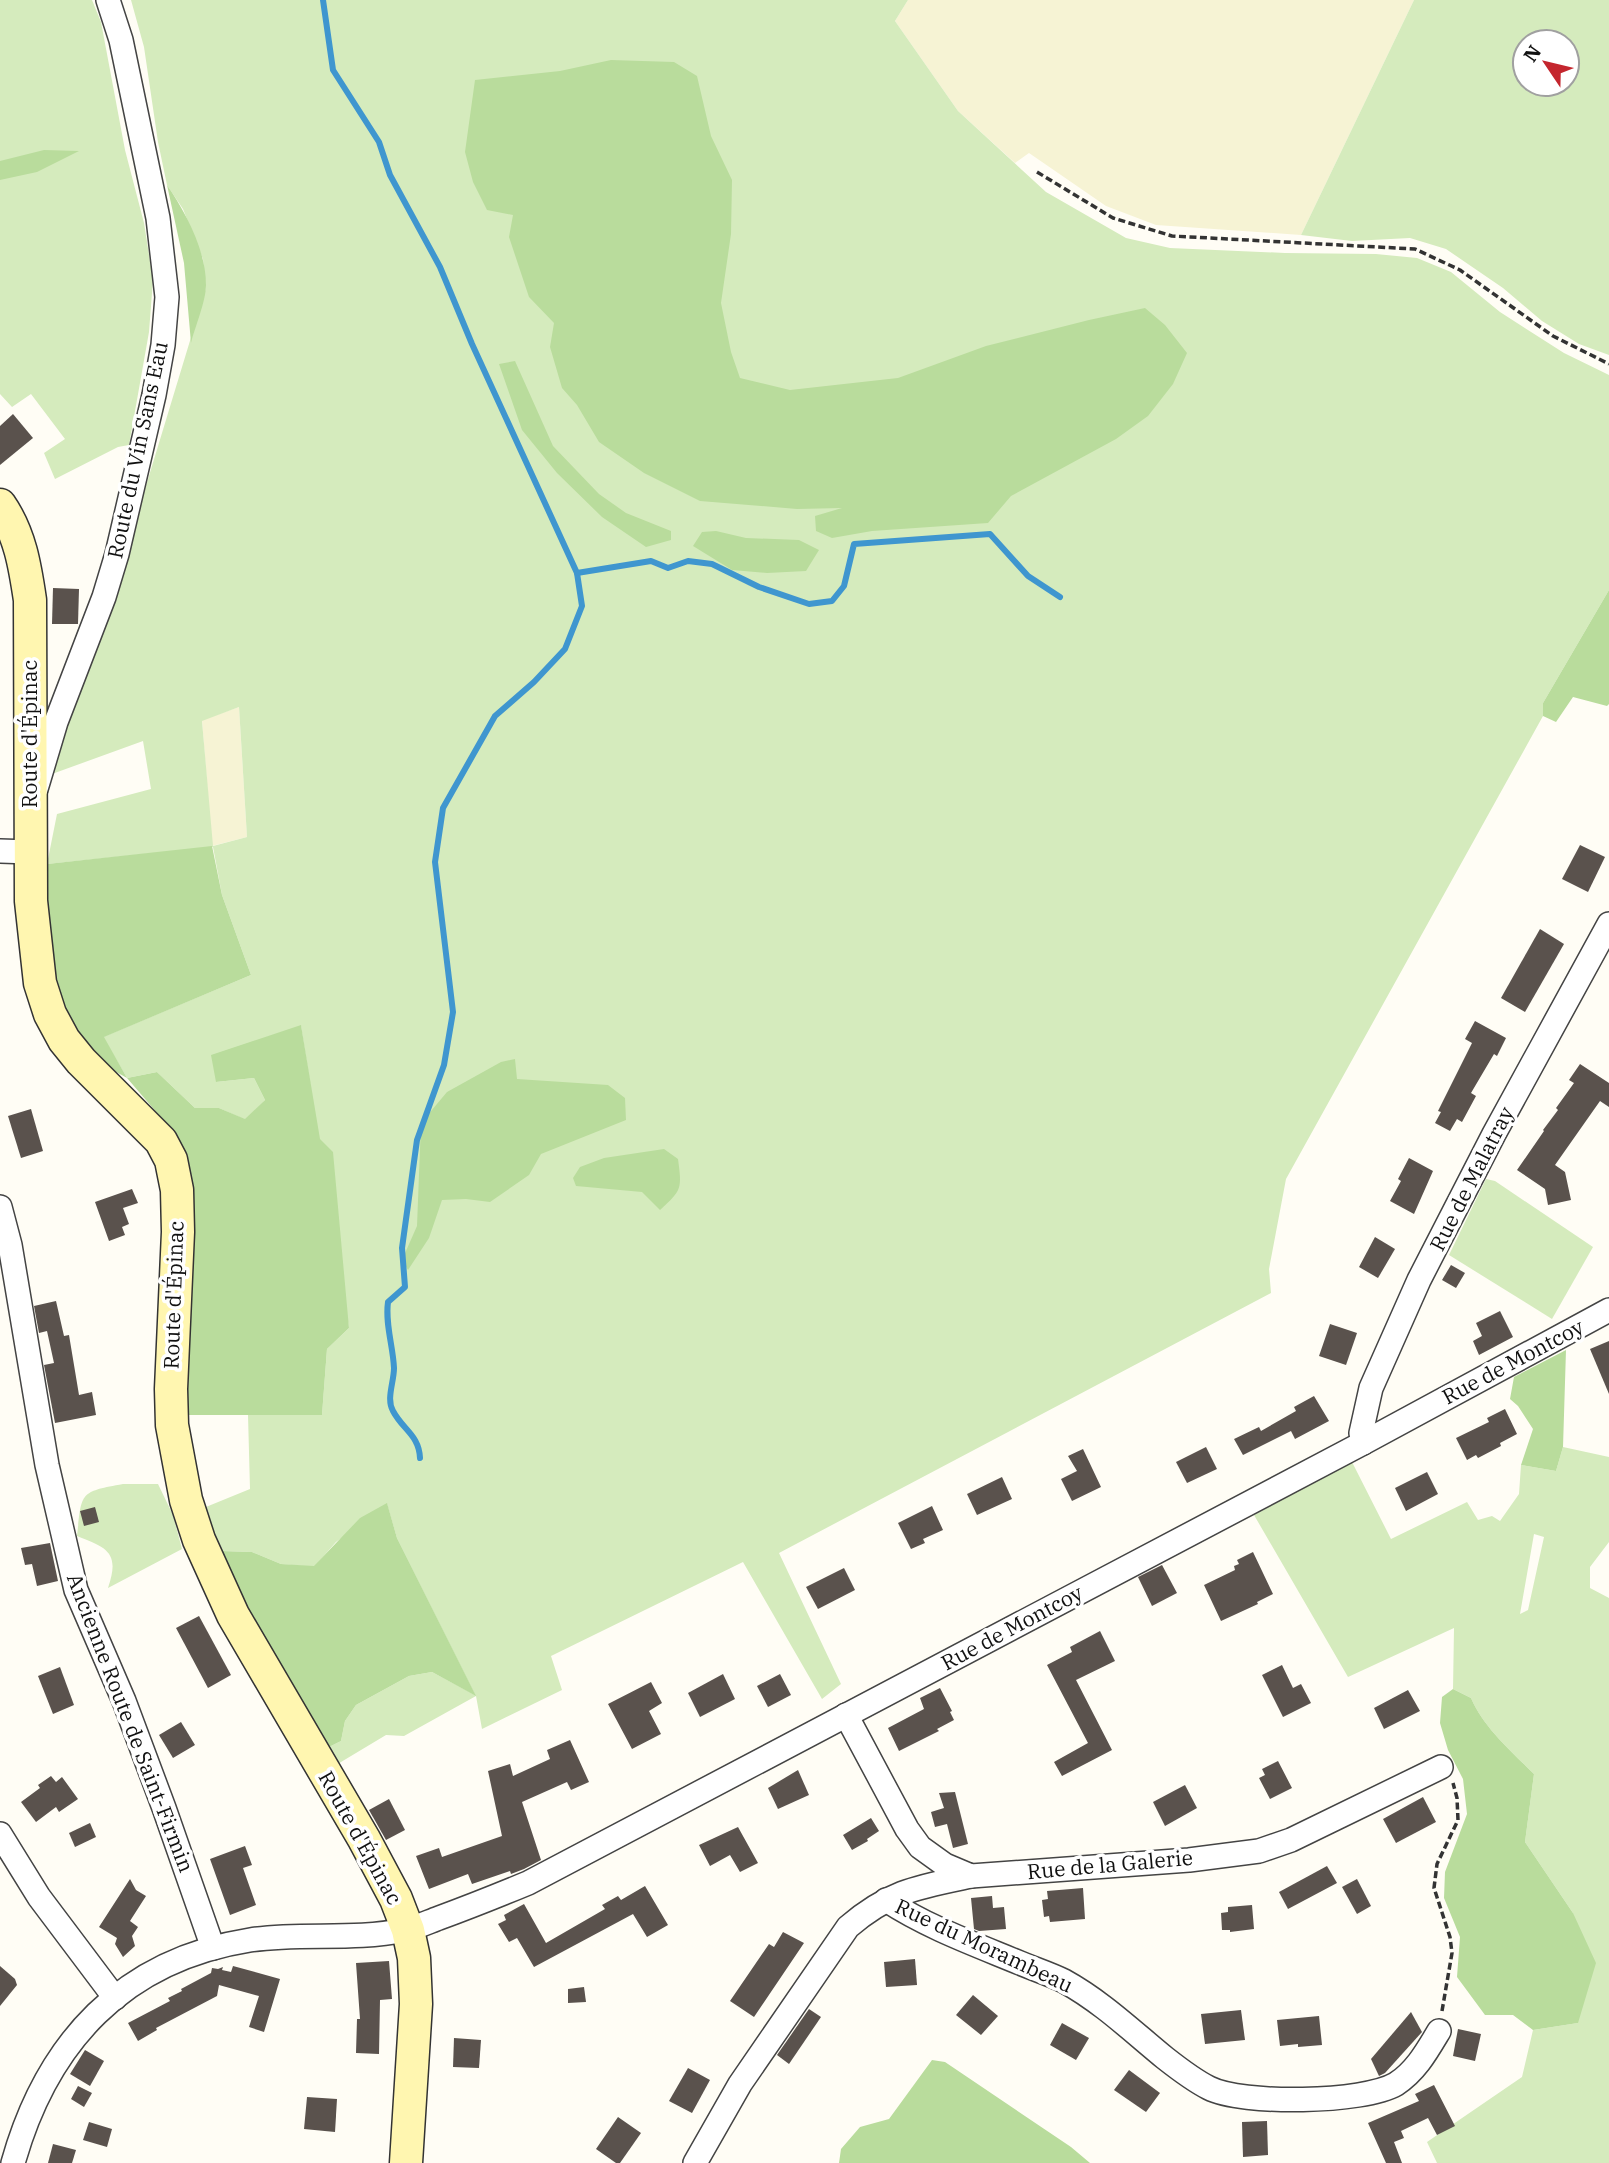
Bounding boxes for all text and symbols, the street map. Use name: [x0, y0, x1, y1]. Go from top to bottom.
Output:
north arrow: [1511, 28, 1581, 98]
text: N: [1518, 40, 1546, 66]
street label: Route du Vin Sans Eau: [100, 339, 174, 561]
street label: Route d'Épinac: [15, 660, 43, 808]
street label: Rue de Malatray: [1423, 1101, 1520, 1256]
street label: Route d'Épinac: [156, 1220, 190, 1370]
street label: Rue de Montcoy: [1437, 1312, 1589, 1410]
street label: Ancienne Route de Saint-Firmin: [61, 1569, 201, 1876]
street label: Rue de Montcoy: [936, 1578, 1088, 1676]
street label: Route d'Épinac: [313, 1766, 409, 1909]
street label: Rue de la Galerie: [1026, 1843, 1194, 1885]
street label: Rue du Morambeau: [891, 1892, 1078, 1999]

